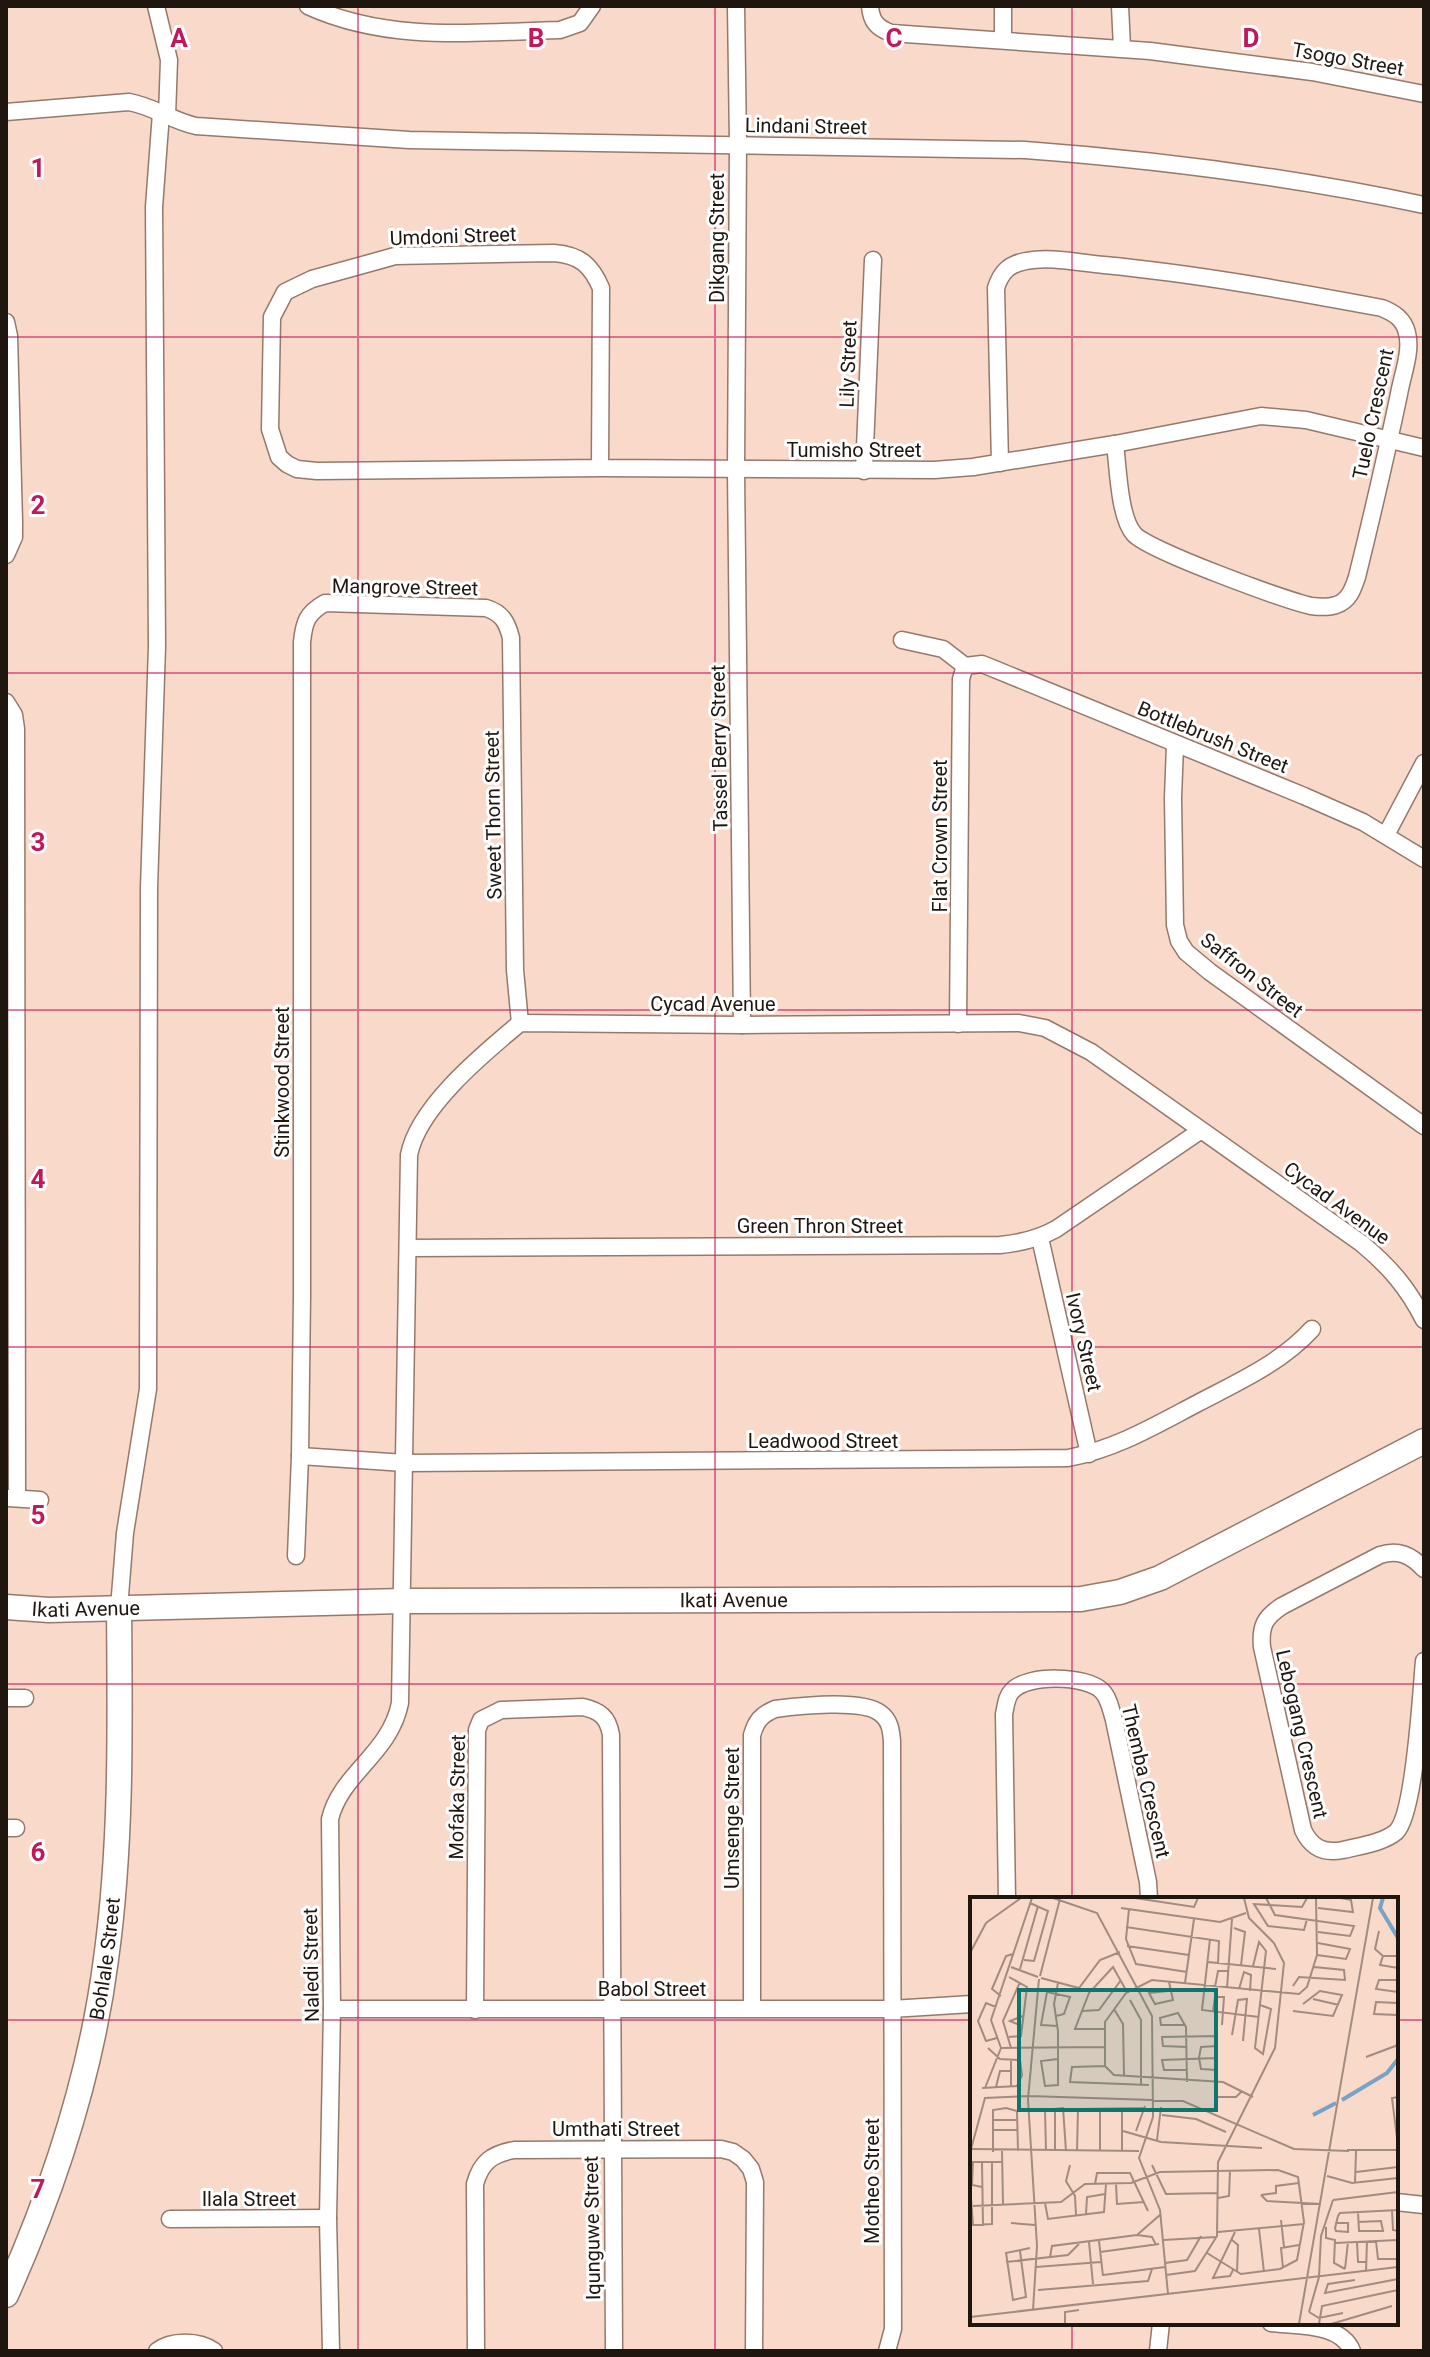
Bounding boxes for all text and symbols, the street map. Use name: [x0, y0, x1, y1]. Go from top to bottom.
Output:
text: A: [170, 23, 188, 53]
text: B: [528, 23, 544, 53]
text: C: [885, 23, 903, 53]
text: D: [1243, 23, 1259, 53]
street label: Tsogo Street: [1290, 37, 1406, 81]
street label: Lindani Street: [745, 113, 867, 139]
text: 1: [31, 153, 45, 183]
street label: Dikgang Street: [705, 173, 729, 303]
street label: Umdoni Street: [389, 222, 517, 250]
street label: Lily Street: [834, 320, 862, 408]
street label: Tuelo Crescent: [1347, 346, 1399, 482]
street label: Tumisho Street: [787, 438, 921, 462]
text: 2: [31, 490, 45, 520]
street label: Mangrove Street: [332, 574, 478, 600]
street label: Tassel Berry Street: [706, 664, 732, 832]
street label: Bottlebrush Street: [1134, 696, 1292, 778]
street label: Sweet Thorn Street: [480, 730, 506, 900]
street label: Flat Crown Street: [928, 759, 952, 913]
text: 3: [31, 827, 45, 857]
street label: Saffron Street: [1196, 928, 1308, 1022]
street label: Cycad Avenue: [650, 992, 776, 1016]
street label: Stinkwood Street: [270, 1006, 294, 1158]
street label: Cycad Avenue: [1279, 1156, 1395, 1250]
text: 4: [31, 1164, 46, 1194]
street label: Green Thron Street: [737, 1214, 903, 1238]
street label: Ivory Street: [1061, 1290, 1107, 1394]
street label: Leadwood Street: [748, 1429, 898, 1453]
text: 5: [31, 1500, 45, 1530]
street label: Ikati Avenue: [680, 1588, 788, 1612]
street label: Ikati Avenue: [31, 1596, 140, 1622]
street label: Lebogang Crescent: [1271, 1647, 1333, 1821]
street label: Themba Crescent: [1117, 1702, 1175, 1860]
street label: Mofaka Street: [444, 1734, 470, 1860]
street label: Umsenge Street: [720, 1747, 744, 1889]
text: 6: [31, 1837, 46, 1867]
street label: Bohlale Street: [84, 1896, 125, 2022]
inset map: [970, 1897, 1398, 2325]
street label: Naledi Street: [298, 1908, 324, 2022]
street label: Babol Street: [598, 1977, 706, 2001]
street label: Umthati Street: [552, 2117, 680, 2141]
street label: Motheo Street: [860, 2118, 884, 2244]
street label: Iqunguwe Street: [579, 2156, 605, 2300]
text: 7: [31, 2174, 45, 2204]
street label: Ilala Street: [202, 2187, 296, 2211]

